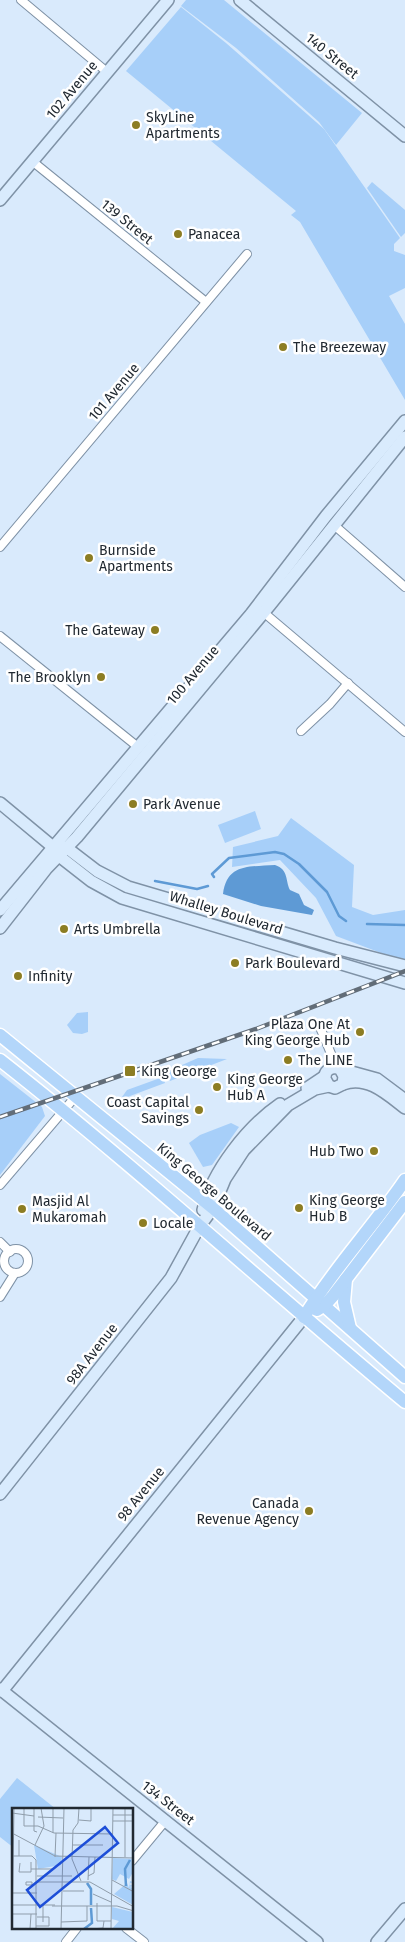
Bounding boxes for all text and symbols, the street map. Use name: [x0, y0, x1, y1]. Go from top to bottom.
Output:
street label: 140 Street: [302, 30, 363, 83]
street label: 102 Avenue: [43, 57, 101, 123]
place label: SkyLine Apartments: [146, 109, 220, 142]
marker: SkyLine Apartments: [130, 119, 142, 131]
street label: 139 Street: [98, 196, 157, 249]
place label: Panacea: [188, 226, 240, 243]
marker: Panacea: [172, 228, 184, 240]
place label: The Breezeway: [293, 339, 386, 356]
marker: The Breezeway: [277, 341, 289, 353]
street label: 101 Avenue: [85, 360, 143, 424]
place label: Burnside Apartments: [99, 542, 173, 575]
marker: Burnside Apartments: [83, 552, 95, 564]
place label: The Gateway: [65, 622, 145, 639]
marker: The Gateway: [149, 624, 161, 636]
street label: 100 Avenue: [163, 642, 223, 708]
place label: The Brooklyn: [8, 669, 91, 686]
marker: The Brooklyn: [95, 671, 107, 683]
place label: Park Avenue: [143, 796, 221, 813]
marker: Park Avenue: [127, 798, 139, 810]
street label: Whalley Boulevard: [167, 888, 285, 938]
place label: Arts Umbrella: [74, 921, 161, 938]
marker: Arts Umbrella: [58, 923, 70, 935]
place label: Park Boulevard: [245, 955, 340, 972]
marker: Park Boulevard: [229, 957, 241, 969]
place label: Infinity: [28, 968, 73, 985]
marker: Infinity: [12, 970, 24, 982]
place label: Plaza One At King George Hub: [244, 1016, 351, 1049]
marker: Plaza One At King George Hub: [354, 1026, 366, 1038]
place label: The LINE: [298, 1052, 353, 1069]
marker: The LINE: [282, 1054, 294, 1066]
place label: King George: [141, 1063, 217, 1080]
marker: King George: [123, 1064, 137, 1078]
place label: King George Hub A: [227, 1071, 303, 1104]
marker: King George Hub A: [211, 1081, 223, 1093]
place label: Coast Capital Savings: [107, 1094, 189, 1127]
marker: Coast Capital Savings: [193, 1104, 205, 1116]
street label: King George Boulevard: [153, 1139, 275, 1245]
place label: Hub Two: [309, 1143, 364, 1160]
marker: Hub Two: [368, 1145, 380, 1157]
place label: King George Hub B: [309, 1192, 385, 1225]
place label: Masjid Al Mukaromah: [32, 1193, 107, 1226]
marker: King George Hub B: [293, 1202, 305, 1214]
marker: Masjid Al Mukaromah: [16, 1203, 28, 1215]
place label: Locale: [153, 1215, 194, 1232]
marker: Locale: [137, 1217, 149, 1229]
street label: 98A Avenue: [63, 1320, 121, 1388]
street label: 98 Avenue: [114, 1463, 168, 1525]
place label: Canada Revenue Agency: [197, 1495, 299, 1528]
marker: Canada Revenue Agency: [303, 1505, 315, 1517]
street label: 134 Street: [138, 1777, 198, 1829]
inset map: [12, 1808, 134, 1930]

